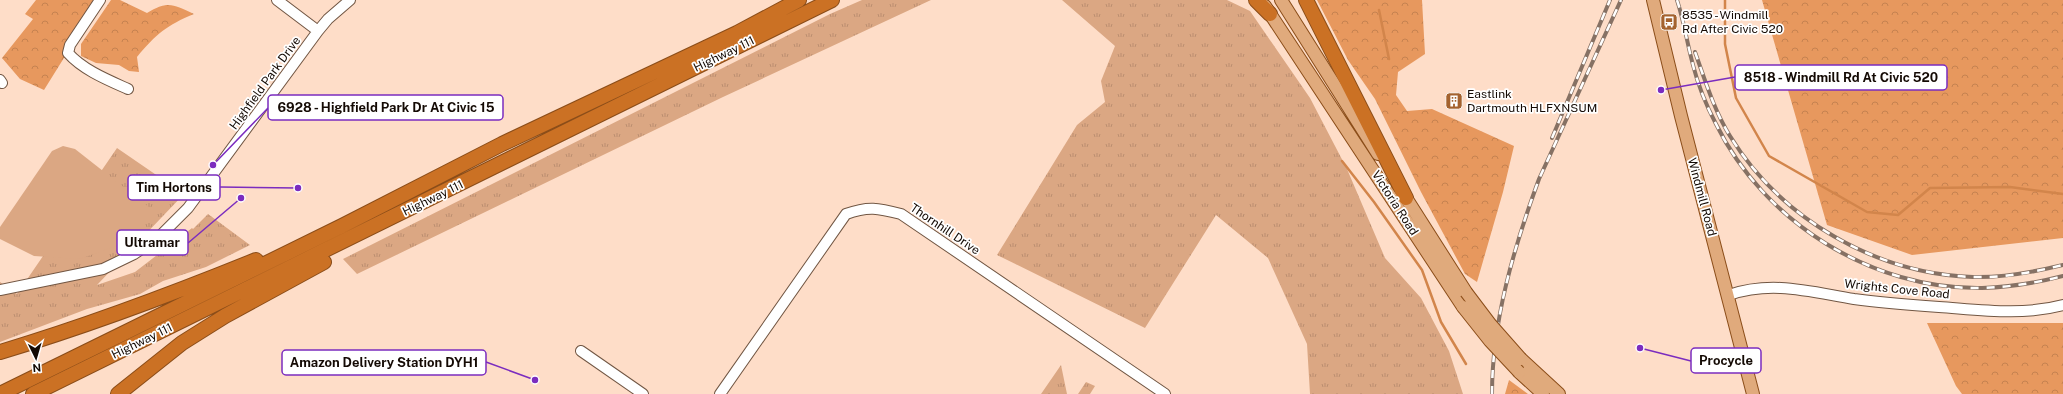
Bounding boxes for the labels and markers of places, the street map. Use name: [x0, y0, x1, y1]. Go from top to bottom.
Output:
place label: 8535 - Windmill Rd After Civic 520: [1682, 8, 1783, 36]
bus stop icon: 8535 - Windmill Rd After Civic 520: [1659, 12, 1679, 32]
callout: 8518 - Windmill Rd At Civic 520: [1735, 65, 1947, 90]
place label: Eastlink Dartmouth HLFXNSUM: [1467, 87, 1597, 115]
building icon: Eastlink Dartmouth HLFXNSUM: [1444, 91, 1464, 111]
callout: 6928 - Highfield Park Dr At Civic 15: [268, 95, 503, 120]
callout: Tim Hortons: [128, 175, 220, 200]
callout: Ultramar: [117, 230, 188, 255]
callout: Procycle: [1691, 348, 1761, 373]
callout: Amazon Delivery Station DYH1: [282, 350, 486, 375]

